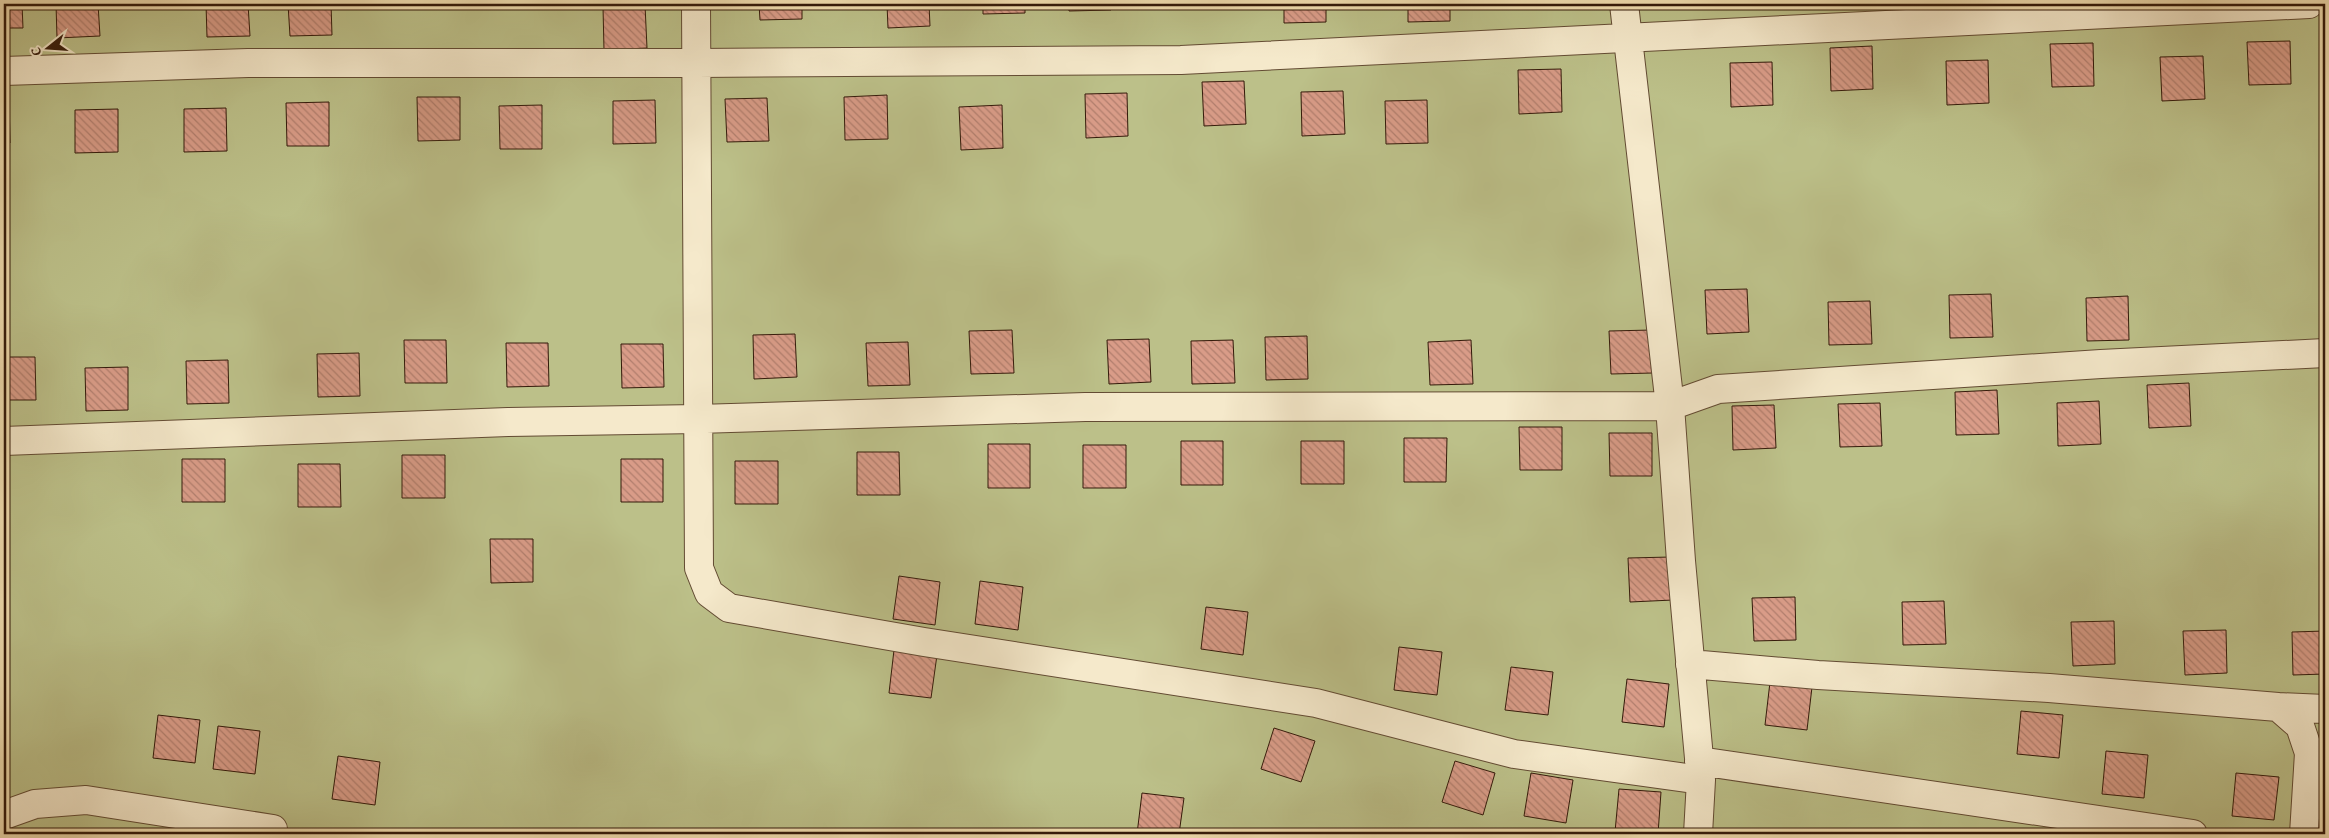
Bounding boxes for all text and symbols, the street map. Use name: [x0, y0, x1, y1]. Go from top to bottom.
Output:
north arrow: [22, 22, 72, 72]
text: С: [25, 45, 46, 59]

